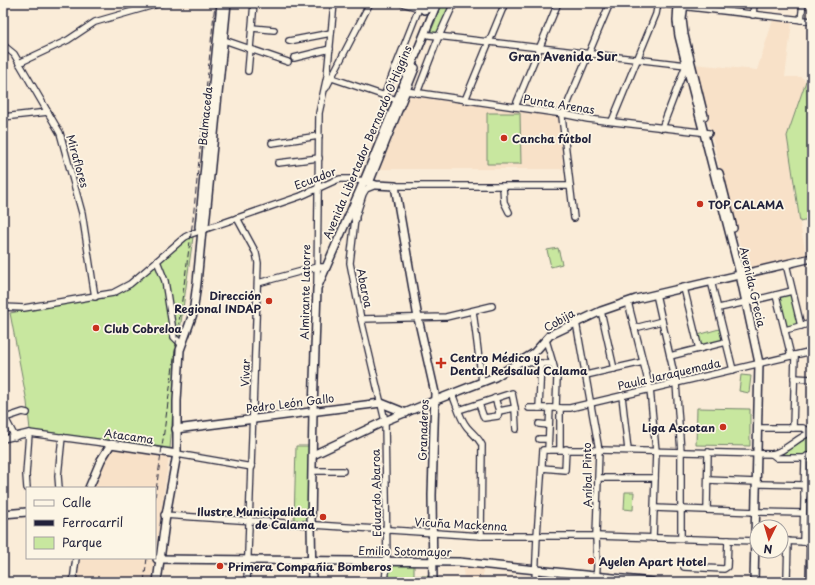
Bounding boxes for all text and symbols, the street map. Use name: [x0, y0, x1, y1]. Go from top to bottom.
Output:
street label: Avenida Libertador Bernardo O'Higgins: [318, 43, 416, 241]
district label: Gran Avenida Sur: [509, 47, 618, 65]
street label: Balmaceda: [193, 85, 217, 146]
street label: Punta Arenas: [522, 90, 596, 118]
place label: Cancha fútbol: [512, 130, 591, 147]
street label: Miraflores: [62, 132, 94, 190]
marker: Cancha fútbol: [499, 133, 509, 143]
street label: Ecuador: [292, 162, 338, 194]
place label: TOP CALAMA: [708, 196, 784, 213]
marker: TOP CALAMA: [695, 199, 705, 209]
street label: Almirante Latorre: [296, 244, 314, 340]
street label: Avenida Grecia: [736, 245, 771, 330]
street label: Abaroa: [352, 267, 378, 310]
place label: Dirección Regional INDAP: [174, 287, 262, 317]
marker: Dirección Regional INDAP: [264, 296, 274, 306]
street label: Cobija: [540, 304, 578, 336]
place label: Club Cobreloa: [104, 320, 183, 337]
marker: Club Cobreloa: [91, 323, 101, 333]
place label: Centro Médico y Dental Redsalud Calama: [450, 349, 588, 379]
street label: Paula Jaraquemada: [616, 354, 722, 394]
marker: Centro Médico y Dental Redsalud Calama: [435, 357, 447, 369]
street label: Vivar: [236, 359, 254, 387]
street label: Pedro León Gallo: [245, 389, 335, 417]
street label: Granaderos: [413, 399, 433, 461]
place label: Liga Ascotan: [642, 419, 715, 436]
marker: Liga Ascotan: [718, 422, 728, 432]
street label: Atacama: [103, 424, 155, 448]
street label: Aníbal Pinto: [578, 442, 596, 508]
street label: Eduardo Abaroa: [367, 448, 385, 537]
legend: [26, 487, 156, 559]
text: Calle: [62, 493, 92, 511]
place label: Ilustre Municipalidad de Calama: [197, 503, 316, 533]
marker: Ilustre Municipalidad de Calama: [318, 512, 328, 522]
text: Ferrocarril: [62, 513, 123, 531]
street label: Vicuña Mackenna: [414, 513, 508, 535]
north arrow: [749, 519, 789, 559]
text: Parque: [62, 533, 102, 551]
text: N: [763, 541, 773, 558]
street label: Emilio Sotomayor: [358, 542, 453, 560]
place label: Ayelen Apart Hotel: [599, 553, 706, 570]
marker: Ayelen Apart Hotel: [586, 556, 596, 566]
place label: Primera Compañia Bomberos: [228, 558, 392, 575]
marker: Primera Compañia Bomberos: [215, 561, 225, 571]

